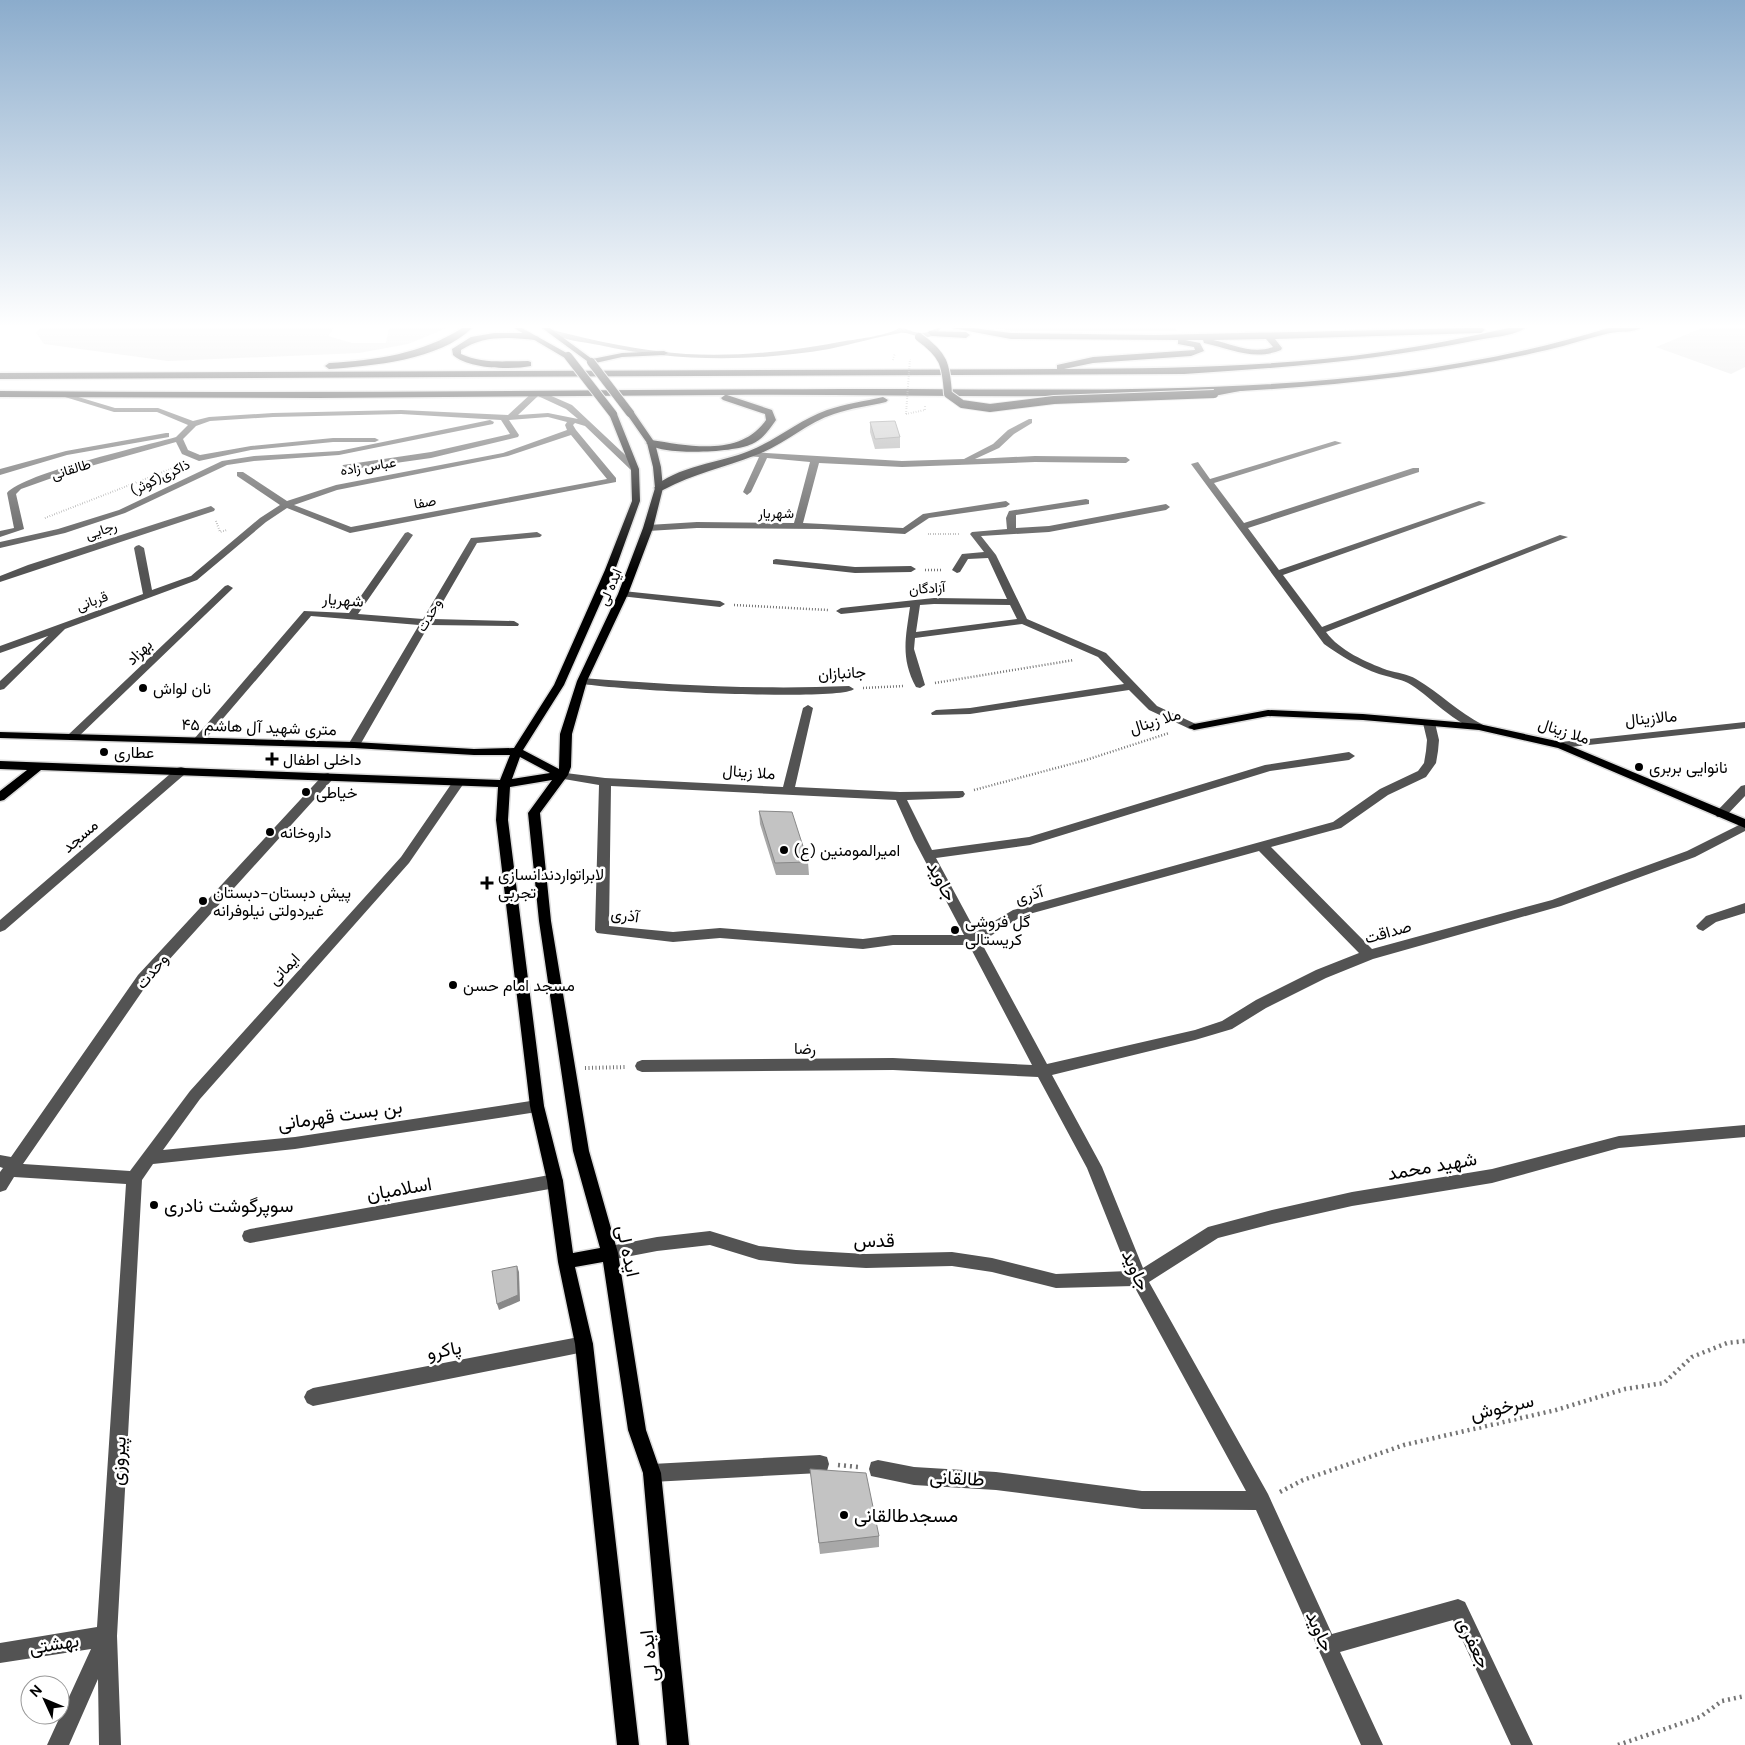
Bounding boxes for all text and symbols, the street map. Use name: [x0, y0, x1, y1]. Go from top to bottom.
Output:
street label: عباس زاده: [339, 453, 397, 479]
street label: طالقانی: [49, 454, 93, 484]
street label: ذاکری(کوثر): [127, 455, 193, 499]
street label: صفا: [412, 491, 438, 513]
street label: شهریار: [757, 504, 794, 522]
street label: رجایی: [83, 516, 119, 544]
street label: ایده لی: [594, 566, 626, 608]
street label: آزادگان: [908, 578, 947, 598]
street label: قربانی: [74, 587, 110, 615]
street label: شهریار: [321, 588, 364, 612]
street label: وحدت: [412, 595, 446, 635]
street label: بهزاد: [121, 634, 157, 670]
street label: جانبازان: [817, 661, 867, 685]
place label: نان لواش: [153, 678, 211, 699]
marker: نان لواش: [137, 682, 149, 694]
street label: ملا زینال: [1127, 703, 1183, 739]
street label: مالازینال: [1624, 705, 1678, 731]
street label: ملا زینال: [1536, 713, 1592, 749]
street label: ۴۵ متری شهید آل هاشم: [181, 714, 337, 740]
place label: عطاری: [114, 742, 154, 763]
marker: عطاری: [98, 746, 110, 758]
place label: داخلی اطفال: [283, 749, 361, 770]
marker: داخلی اطفال: [265, 752, 279, 766]
place label: نانوایی بربری: [1649, 757, 1728, 778]
street label: ملا زینال: [722, 760, 776, 784]
marker: نانوایی بربری: [1633, 761, 1645, 773]
place label: خیاطی: [316, 782, 358, 803]
marker: خیاطی: [300, 786, 312, 798]
street label: مسجد: [57, 814, 103, 858]
place label: داروخانه: [280, 822, 331, 843]
marker: داروخانه: [264, 826, 276, 838]
place label: امیرالمومنین (ع): [794, 840, 900, 862]
marker: امیرالمومنین (ع): [778, 844, 790, 856]
street label: جاوید: [921, 857, 963, 905]
place label: لابراتواردندانسازی تجربی: [498, 864, 604, 903]
marker: لابراتواردندانسازی تجربی: [480, 876, 494, 890]
street label: آذری: [1013, 881, 1047, 909]
place label: پیش دبستان-دبستان غیردولتی نیلوفرانه: [213, 882, 351, 921]
marker: پیش دبستان-دبستان غیردولتی نیلوفرانه: [197, 895, 209, 907]
street label: آذری: [610, 903, 642, 928]
place label: گل فروشی کریستالی: [965, 911, 1030, 950]
street label: صداقت: [1362, 915, 1414, 949]
marker: گل فروشی کریستالی: [949, 924, 961, 936]
street label: ایمانی: [264, 948, 304, 990]
street label: وحدت: [131, 949, 173, 993]
place label: مسجد امام حسن: [463, 975, 575, 996]
marker: مسجد امام حسن: [447, 979, 459, 991]
street label: رضا: [794, 1038, 816, 1059]
street label: بن بست قهرمانی: [276, 1094, 404, 1136]
street label: شهید محمد: [1385, 1146, 1479, 1186]
street label: اسلامیان: [364, 1171, 434, 1207]
place label: سوپرگوشت نادری: [164, 1193, 294, 1219]
marker: سوپرگوشت نادری: [148, 1199, 160, 1211]
street label: ایده لى: [610, 1223, 646, 1279]
street label: قدس: [853, 1228, 895, 1253]
street label: جاوید: [1116, 1246, 1156, 1294]
street label: پاکرو: [425, 1334, 464, 1367]
street label: سرخوش: [1468, 1388, 1536, 1426]
street label: پیروزی: [104, 1436, 133, 1486]
street label: طالقانی: [929, 1464, 985, 1492]
place label: مسجدطالقانی: [854, 1503, 958, 1528]
marker: مسجدطالقانی: [838, 1509, 850, 1521]
street label: جاوید: [1300, 1607, 1340, 1655]
street label: جعفری: [1451, 1613, 1497, 1673]
street label: بهشتی: [27, 1628, 81, 1660]
street label: ایده لى: [634, 1629, 664, 1683]
north arrow: [20, 1675, 70, 1725]
text: N: [26, 1681, 46, 1701]

